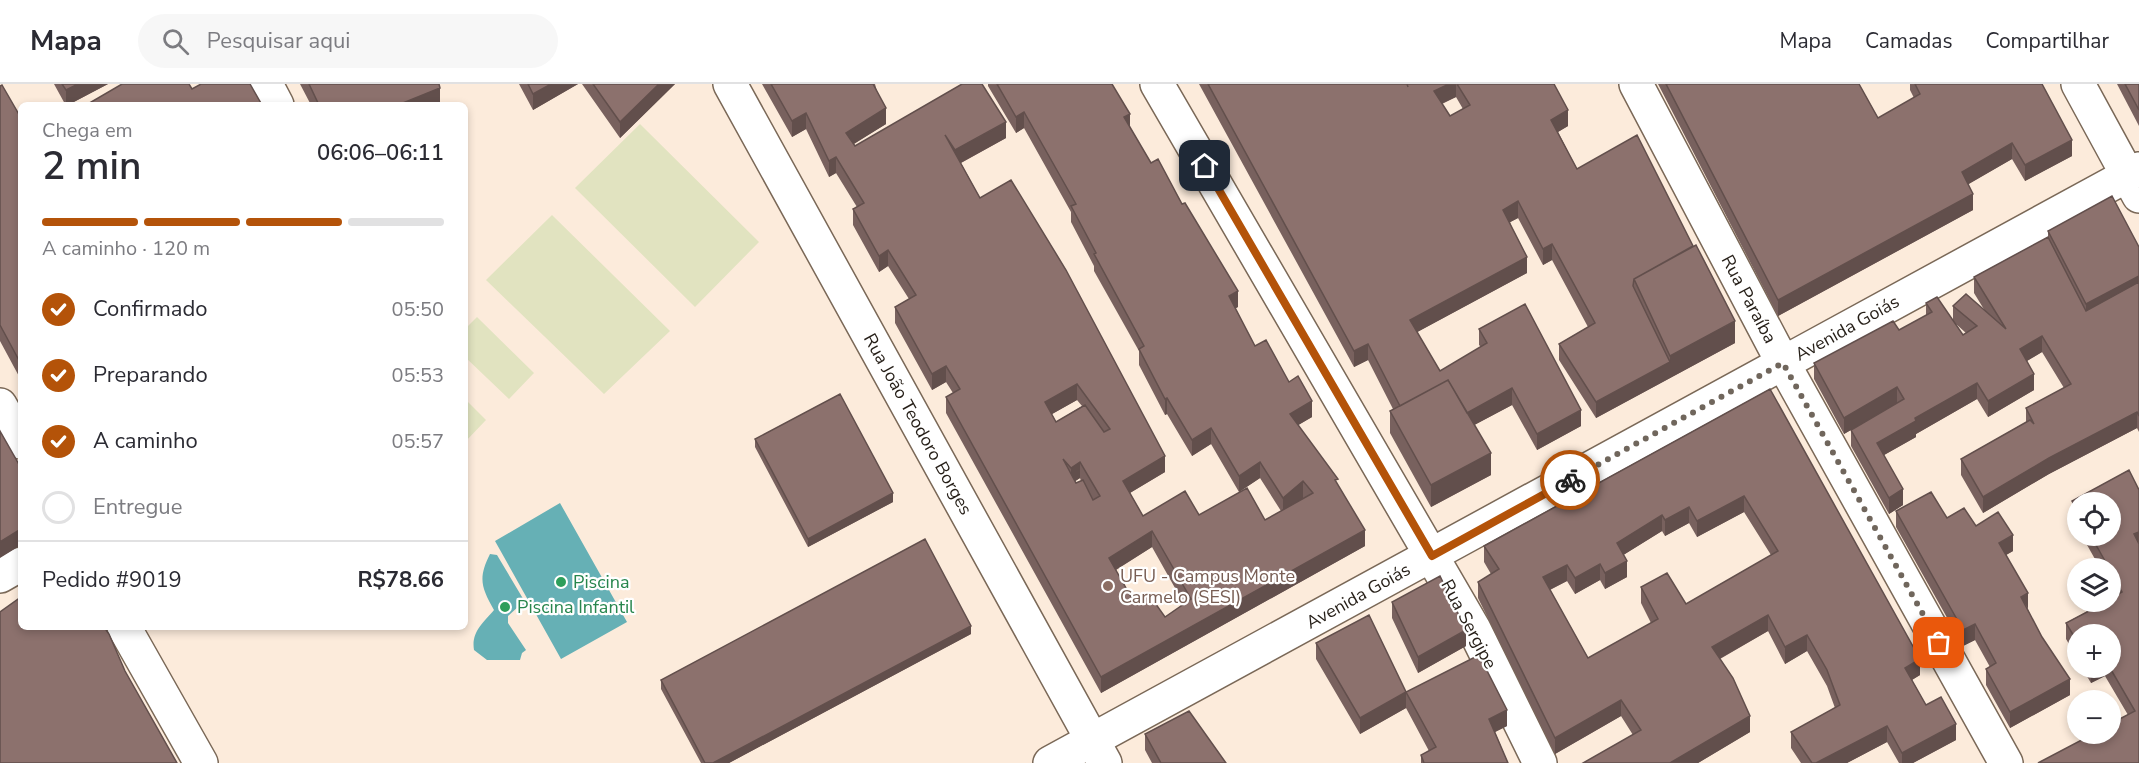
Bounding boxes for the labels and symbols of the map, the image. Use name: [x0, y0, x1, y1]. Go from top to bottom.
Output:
pin: [1179, 140, 1230, 191]
street label: Rua Paraíba: [1716, 250, 1782, 348]
street label: Avenida Goiás: [1791, 289, 1903, 367]
street label: Rua João Teodoro Borges: [858, 329, 978, 519]
courier: [1540, 450, 1600, 510]
street label: Avenida Goiás: [1302, 557, 1414, 635]
place label: UFU - Campus Monte Carmelo (SESI): [1120, 564, 1295, 609]
place label: Piscina: [573, 570, 630, 594]
marker: Piscina: [554, 575, 568, 589]
street label: Rua Sergipe: [1435, 575, 1503, 673]
marker: UFU - Campus Monte Carmelo (SESI): [1101, 579, 1115, 593]
place label: Piscina Infantil: [517, 595, 635, 619]
marker: Piscina Infantil: [498, 600, 512, 614]
pin: [1913, 617, 1964, 668]

